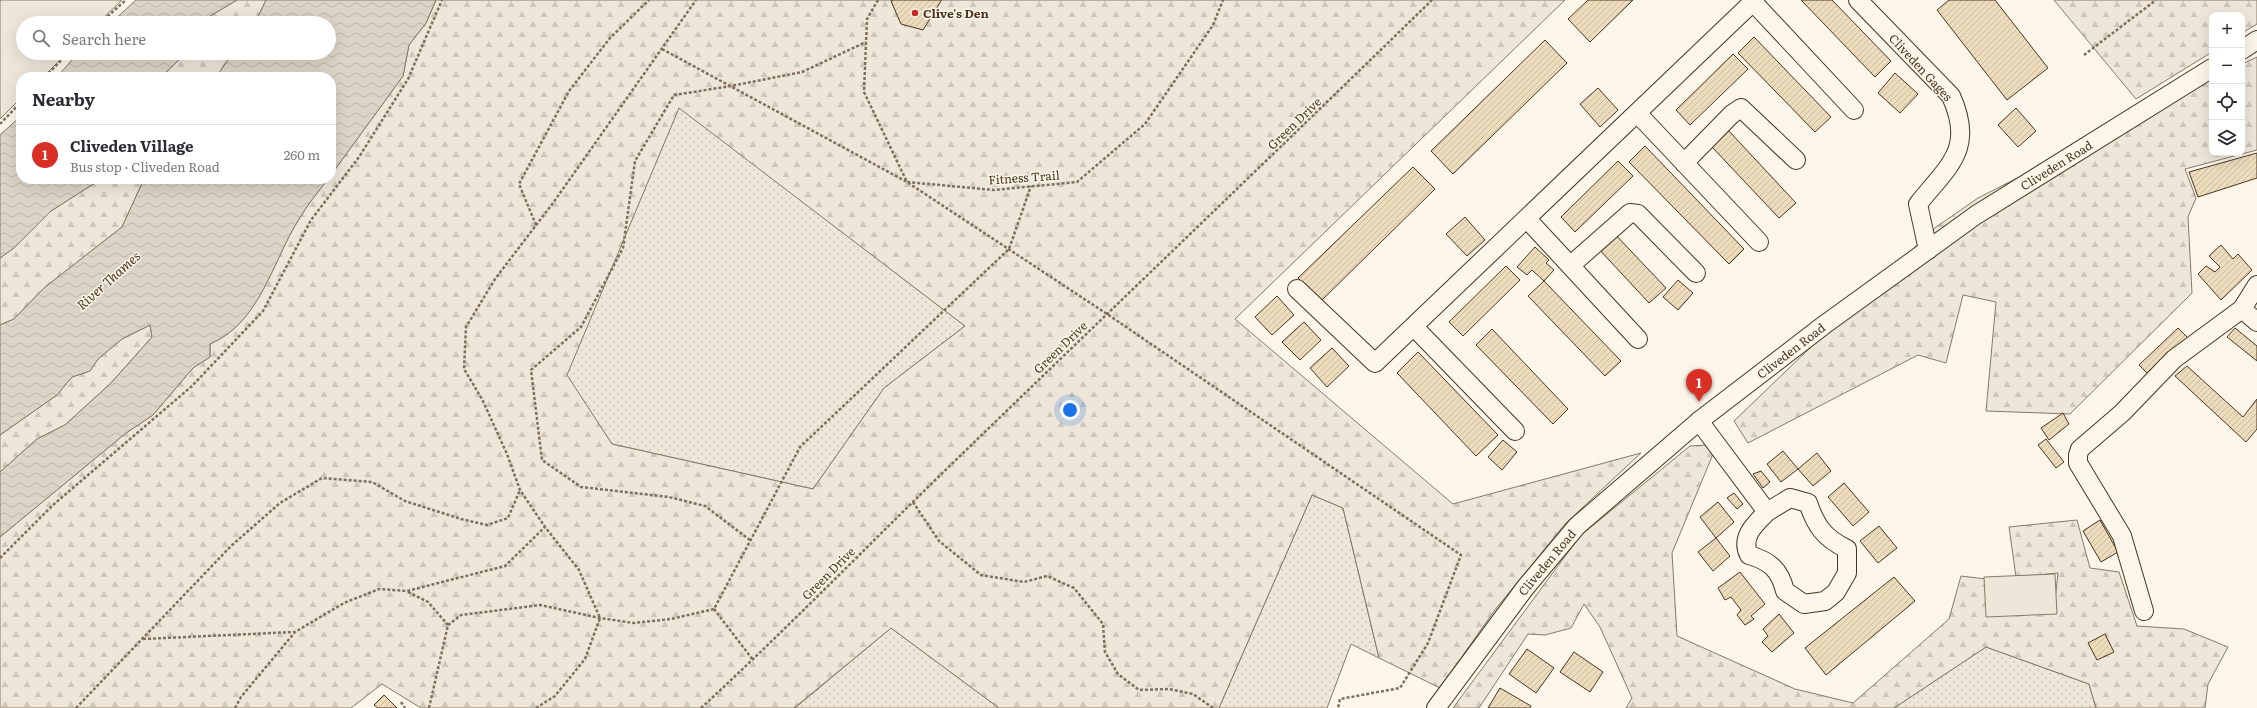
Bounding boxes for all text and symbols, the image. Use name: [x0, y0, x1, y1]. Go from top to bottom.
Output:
place label: Clive's Den: [923, 4, 989, 22]
marker: Clive's Den: [910, 8, 920, 18]
map controls: [2209, 12, 2245, 156]
button: +: [2209, 12, 2245, 48]
search box: [16, 16, 336, 60]
icon: search: [30, 27, 52, 49]
text: Search here: [62, 27, 146, 50]
street label: Cliveden Gages: [1885, 29, 1957, 105]
button: −: [2209, 48, 2245, 84]
button: locate: [2209, 84, 2245, 120]
text: Nearby: [32, 86, 95, 111]
street label: Green Drive: [1263, 93, 1325, 153]
button: layers: [2209, 120, 2245, 156]
text: Cliveden Village: [70, 134, 194, 157]
street label: Cliveden Road: [2017, 135, 2096, 194]
text: 1: [42, 145, 48, 164]
text: 260 m: [284, 145, 320, 164]
text: Bus stop · Cliveden Road: [70, 157, 220, 176]
street label: Fitness Trail: [988, 166, 1060, 188]
water label: River Thames: [72, 246, 144, 314]
street label: Green Drive: [1029, 317, 1091, 377]
street label: Cliveden Road: [1753, 318, 1829, 383]
pin: 1: [1686, 369, 1712, 402]
your location: [1060, 400, 1080, 420]
street label: Cliveden Road: [1513, 525, 1580, 599]
street label: Green Drive: [797, 542, 859, 604]

